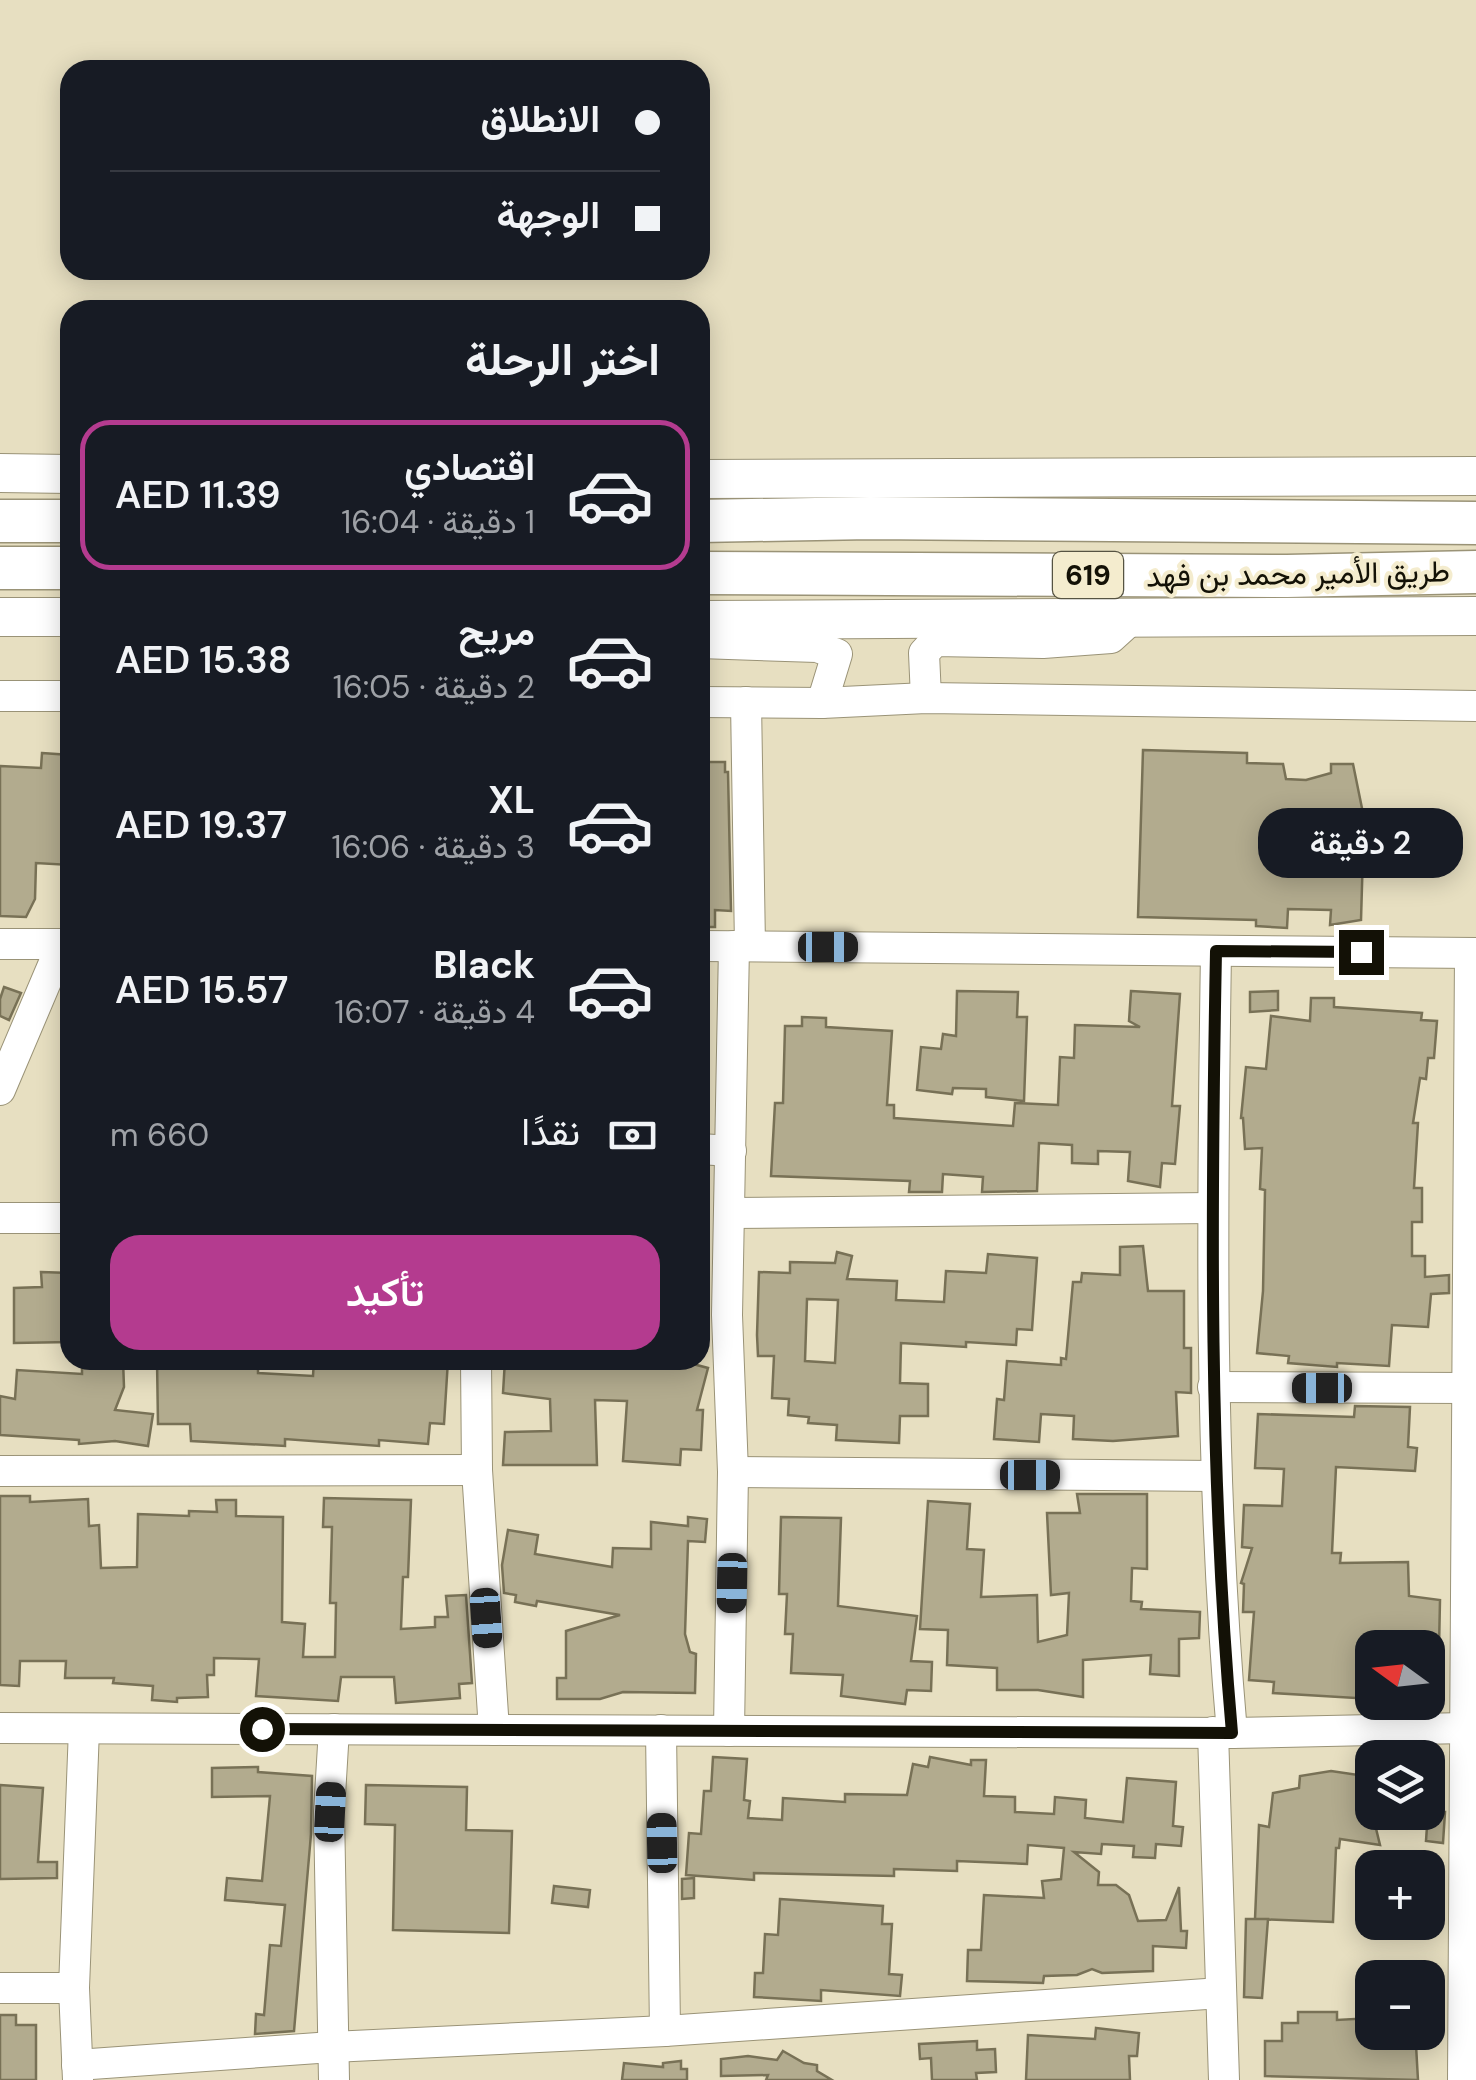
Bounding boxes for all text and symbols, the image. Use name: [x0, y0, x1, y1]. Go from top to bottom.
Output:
text: الانطلاق: [481, 94, 600, 144]
text: الوجهة: [497, 190, 600, 240]
text: اختر الرحلة: [465, 330, 660, 389]
text: اقتصادي: [404, 442, 535, 492]
icon: car: [565, 450, 655, 540]
text: AED 11.39: [115, 470, 281, 520]
text: 1 دقيقة · 16:04: [341, 501, 535, 543]
street label: طريق الأمير محمد بن فهد: [1146, 551, 1450, 596]
road number: 619: [1053, 552, 1123, 598]
text: مريح: [459, 607, 535, 657]
icon: car: [565, 615, 655, 705]
text: AED 15.38: [115, 635, 292, 685]
text: 2 دقيقة · 16:05: [333, 666, 535, 708]
text: XL: [488, 775, 535, 825]
icon: car: [565, 780, 655, 870]
text: AED 19.37: [115, 800, 287, 850]
callout: 2 دقيقة: [1258, 807, 1464, 877]
text: 2 دقيقة: [1310, 822, 1411, 864]
text: 3 دقيقة · 16:06: [332, 826, 535, 868]
route end: [1339, 930, 1384, 975]
car: [798, 932, 858, 962]
text: Black: [433, 940, 535, 990]
icon: car: [565, 945, 655, 1035]
text: AED 15.57: [115, 965, 288, 1015]
text: 4 دقيقة · 16:07: [335, 991, 535, 1033]
text: نقدًا: [521, 1107, 580, 1157]
icon: cash: [605, 1108, 660, 1163]
text: 660 m: [110, 1114, 209, 1156]
button: تأكيد: [110, 1235, 660, 1350]
car: [1292, 1373, 1352, 1403]
car: [1000, 1460, 1060, 1490]
car: [716, 1553, 748, 1613]
car: [469, 1587, 503, 1649]
north arrow: [1355, 1630, 1445, 1720]
map controls: [1355, 1630, 1445, 2050]
route start: [240, 1707, 285, 1752]
button: layers: [1355, 1740, 1445, 1830]
car: [313, 1781, 347, 1843]
car: [646, 1813, 678, 1873]
button: +: [1355, 1850, 1445, 1940]
button: −: [1355, 1960, 1445, 2050]

